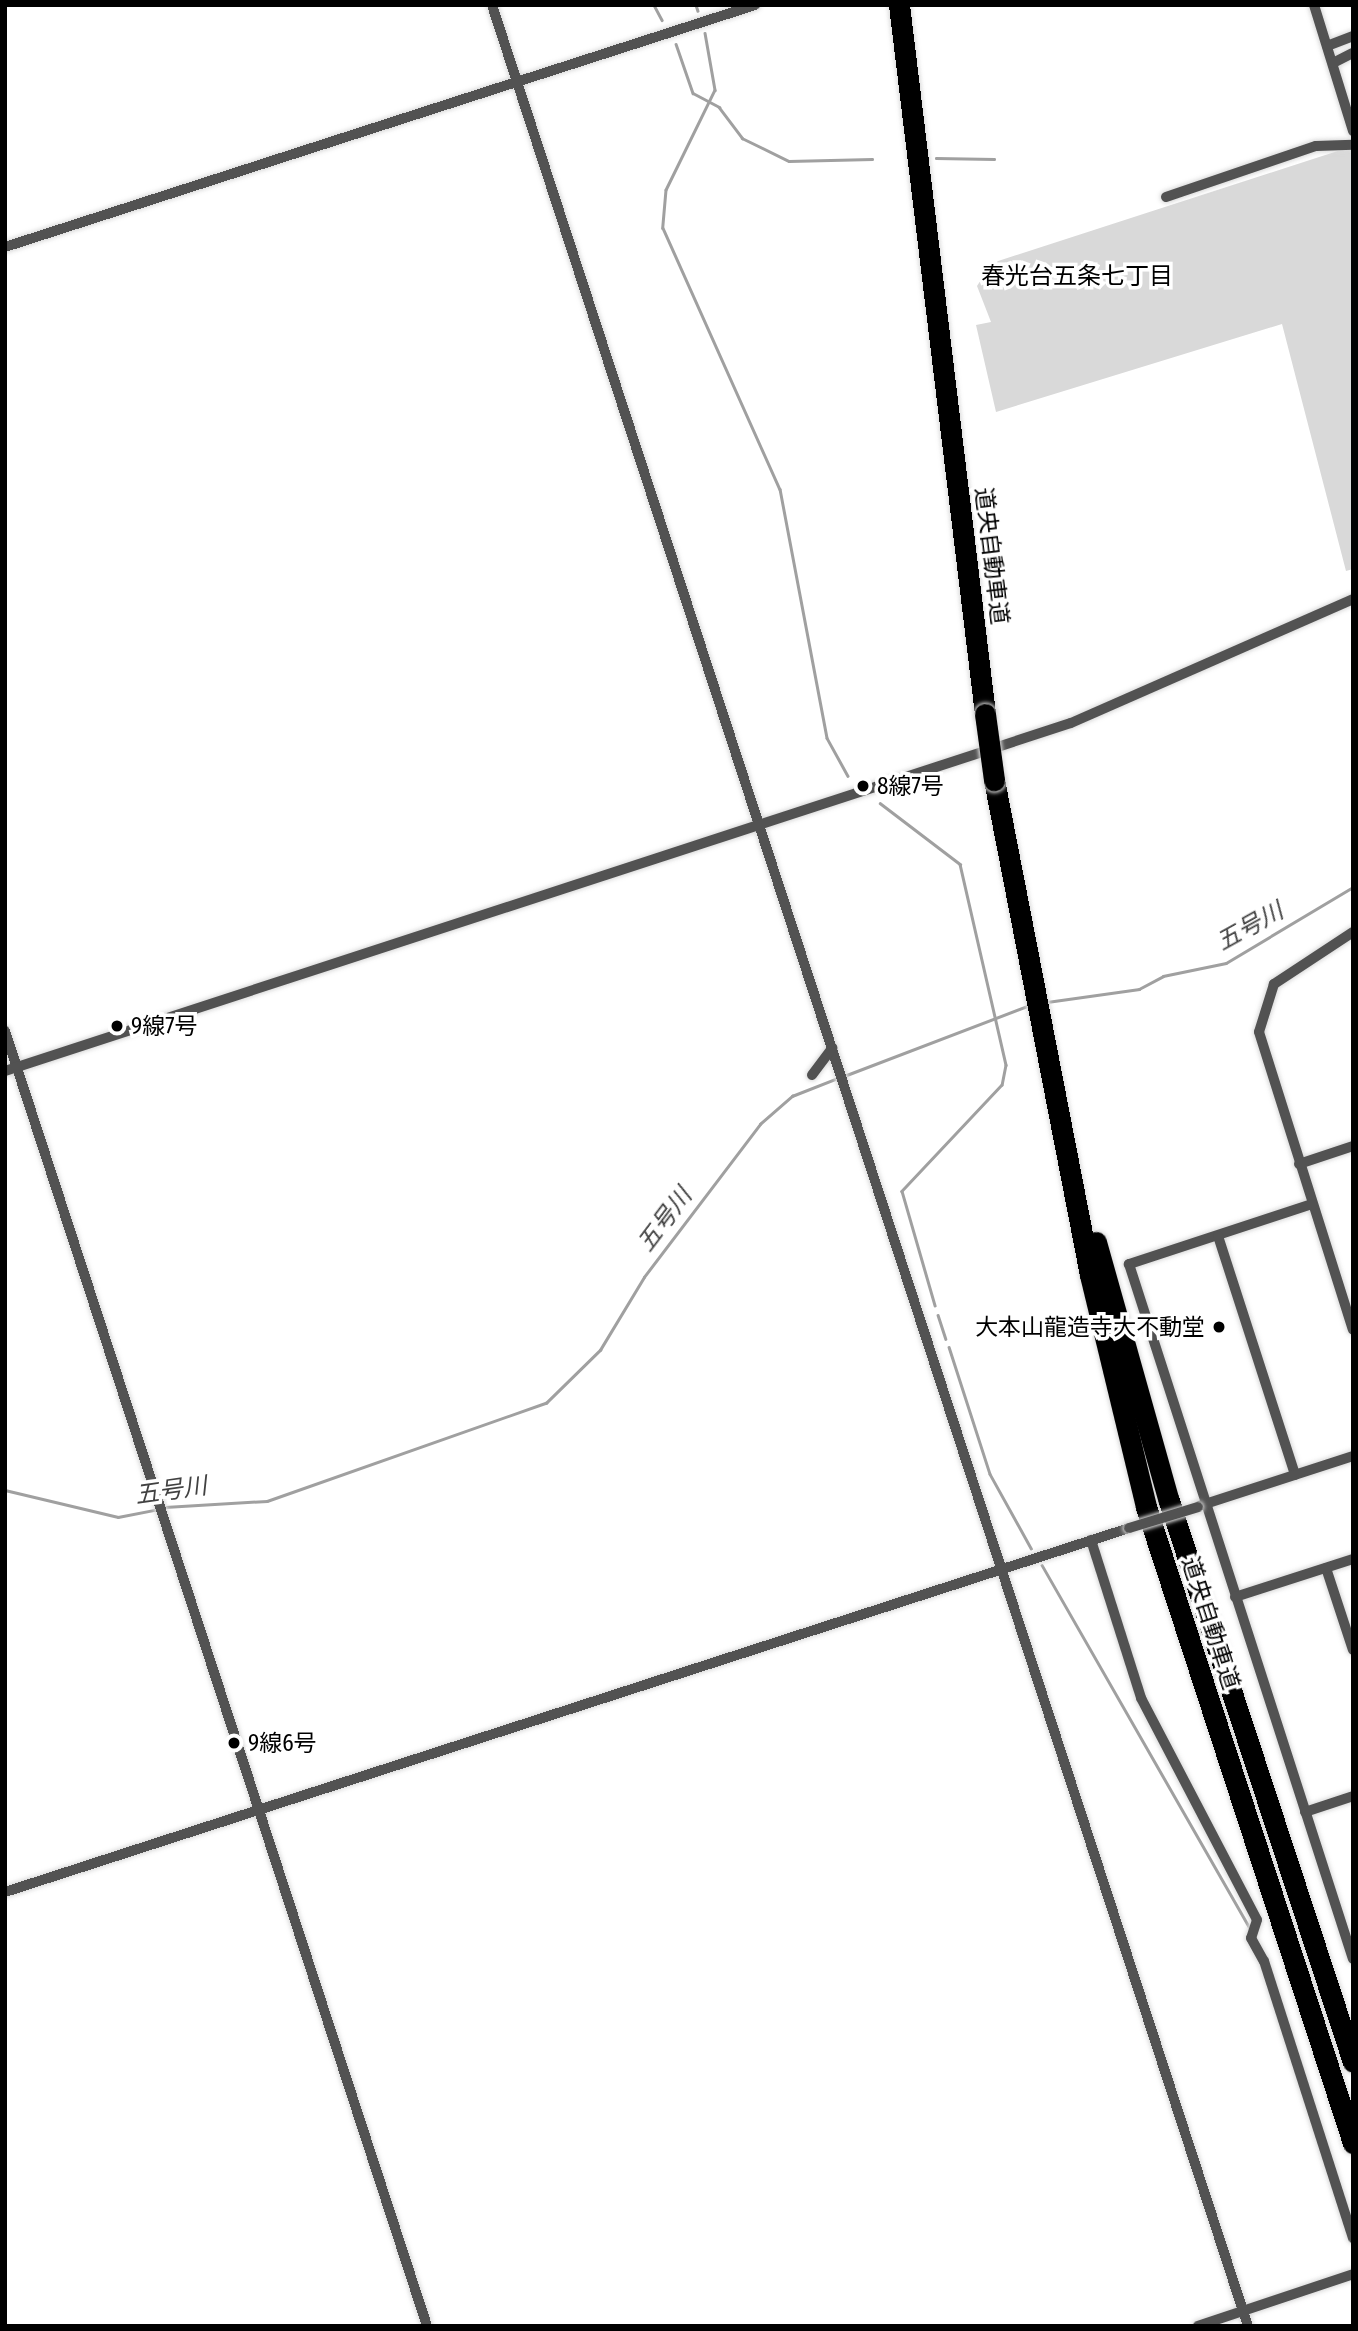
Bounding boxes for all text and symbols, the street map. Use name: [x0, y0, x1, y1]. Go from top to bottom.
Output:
district label: 春光台五条七丁目: [981, 263, 1173, 291]
street label: 道央自動車道: [970, 486, 1014, 626]
place label: 8線7号: [877, 772, 944, 800]
marker: 8線7号: [855, 778, 871, 794]
water label: 五号川: [1212, 897, 1288, 957]
place label: 9線7号: [131, 1012, 197, 1040]
marker: 9線7号: [109, 1018, 125, 1034]
water label: 五号川: [632, 1183, 698, 1257]
place label: 大本山龍造寺大不動堂: [975, 1313, 1205, 1341]
marker: 大本山龍造寺大不動堂: [1211, 1319, 1227, 1335]
water label: 五号川: [133, 1472, 209, 1510]
street label: 道央自動車道: [1177, 1553, 1245, 1693]
place label: 9線6号: [248, 1729, 317, 1757]
marker: 9線6号: [226, 1735, 242, 1751]

